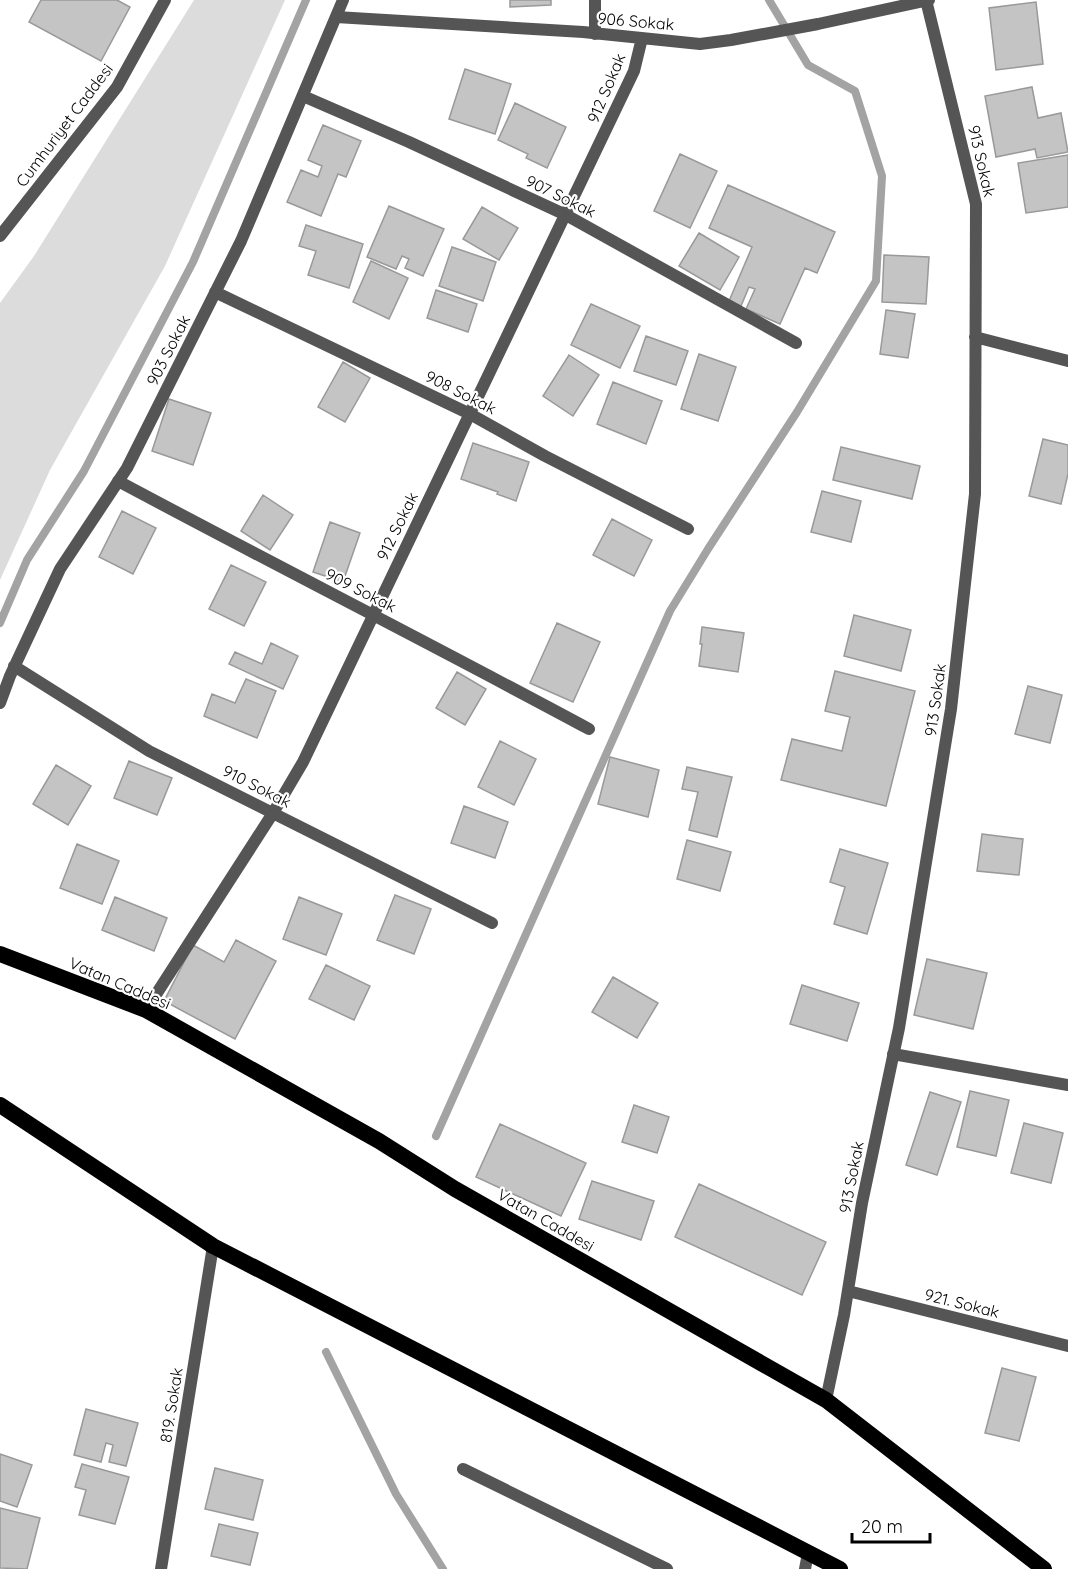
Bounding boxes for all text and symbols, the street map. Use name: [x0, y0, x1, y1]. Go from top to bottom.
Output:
street label: 906 Sokak: [597, 8, 675, 34]
street label: 912 Sokak: [582, 50, 630, 126]
street label: Cumhuriyet Caddesi: [11, 59, 117, 191]
street label: 913 Sokak: [964, 123, 1000, 199]
street label: 907 Sokak: [523, 170, 599, 222]
street label: 903 Sokak: [142, 311, 194, 389]
street label: 908 Sokak: [422, 366, 500, 418]
street label: 912 Sokak: [372, 489, 422, 563]
street label: 909 Sokak: [322, 564, 400, 616]
street label: 913 Sokak: [920, 662, 950, 738]
street label: 910 Sokak: [219, 760, 295, 812]
street label: Vatan Caddesi: [66, 953, 174, 1013]
street label: 913 Sokak: [834, 1139, 868, 1215]
street label: Vatan Caddesi: [494, 1184, 598, 1256]
street label: 921. Sokak: [923, 1284, 1001, 1322]
street label: 819. Sokak: [155, 1366, 187, 1444]
scale bar: [852, 1506, 930, 1544]
text: 20 m: [861, 1515, 903, 1538]

